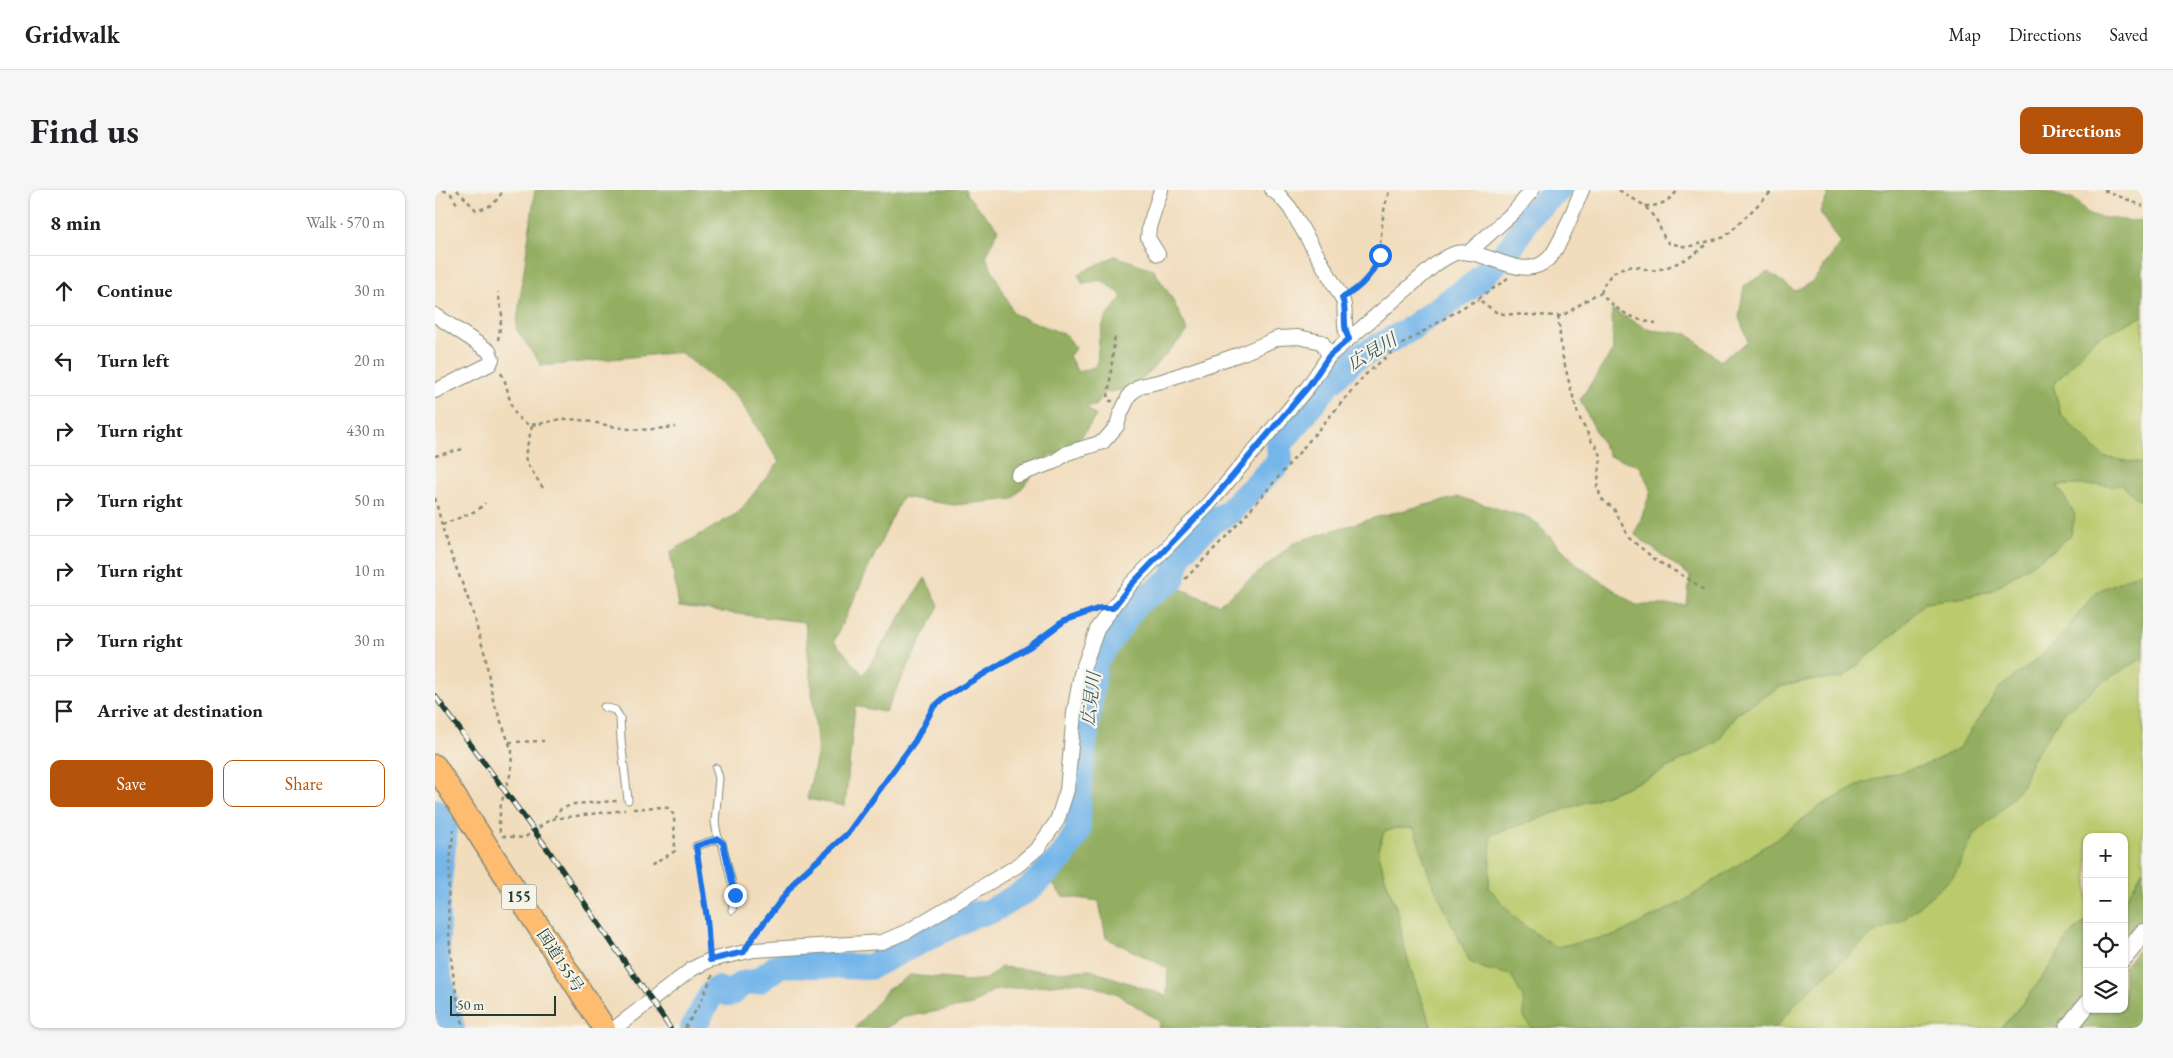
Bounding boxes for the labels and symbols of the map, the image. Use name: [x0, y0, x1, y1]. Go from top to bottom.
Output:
route start: [1369, 244, 1392, 267]
water label: 広見川: [1343, 327, 1403, 375]
water label: 広見川: [1076, 669, 1105, 727]
road number: 155: [501, 884, 537, 910]
route end: [724, 884, 747, 907]
street label: 国道155号: [532, 925, 589, 996]
scale bar: [450, 993, 556, 1016]

